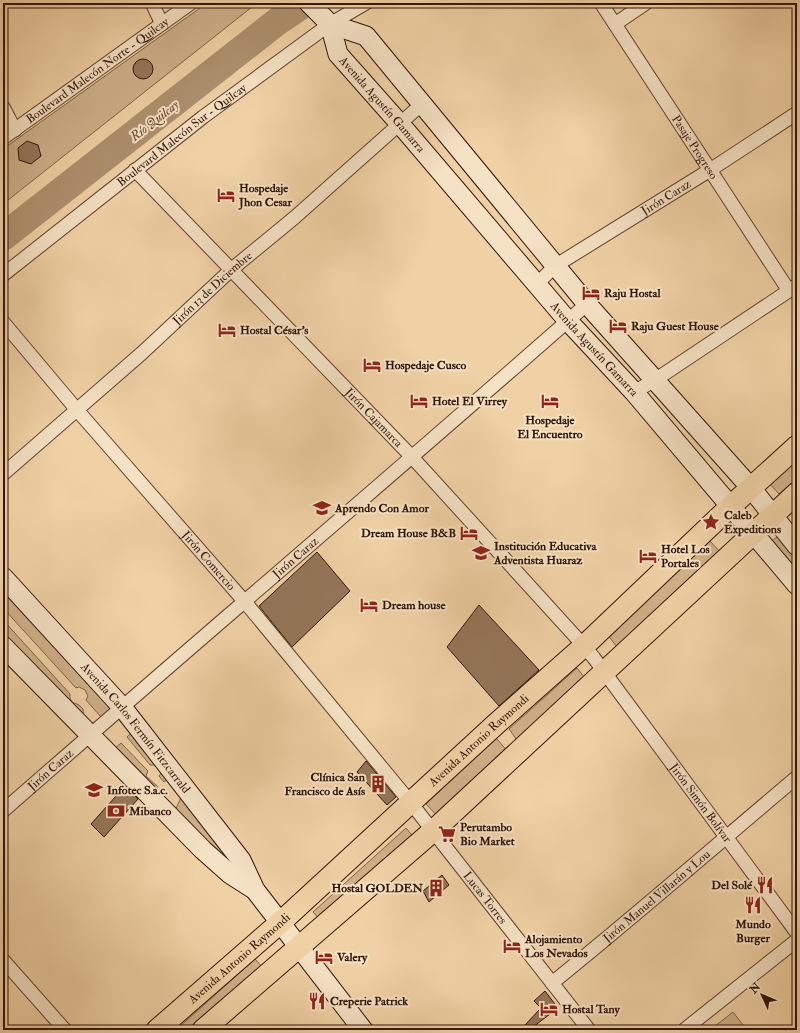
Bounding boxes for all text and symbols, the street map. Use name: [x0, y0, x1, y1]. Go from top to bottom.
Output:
street label: Boulevard Malecón Norte - Quilcay: [23, 14, 172, 127]
street label: Avenida Agustín Gamarra: [335, 53, 429, 157]
street label: Boulevard Malecón Sur - Quilcay: [114, 80, 250, 190]
water label: Río Quilcay: [126, 97, 183, 146]
street label: Pasaje Progreso: [668, 112, 721, 182]
street label: Jirón Caraz: [638, 177, 694, 219]
place label: Hospedaje Jhon Cesar: [238, 181, 293, 210]
hotel icon: Hospedaje Jhon Cesar: [216, 185, 236, 205]
street label: Jirón 13 de Diciembre: [169, 249, 255, 329]
hotel icon: Raju Hostal: [581, 283, 601, 303]
place label: Raju Hostal: [604, 286, 661, 301]
street label: Avenida Agustín Gamarra: [546, 298, 642, 400]
hotel icon: Raju Guest House: [608, 316, 628, 336]
place label: Raju Guest House: [631, 319, 720, 334]
hotel icon: Hostal César's: [217, 320, 237, 340]
place label: Hostal César's: [240, 323, 308, 338]
hotel icon: Hospedaje Cusco: [362, 355, 382, 375]
place label: Hospedaje Cusco: [385, 358, 467, 373]
street label: Jirón Cajamarca: [341, 384, 406, 451]
hotel icon: Hotel El Virrey: [409, 391, 429, 411]
hotel icon: Hospedaje El Encuentro: [540, 391, 560, 411]
place label: Hotel El Virrey: [432, 394, 508, 409]
place label: Hospedaje El Encuentro: [517, 413, 583, 442]
school or university icon: Aprendo Con Amor: [312, 498, 332, 518]
place label: Aprendo Con Amor: [334, 501, 429, 516]
place label: Caleb Expeditions: [724, 508, 781, 537]
place icon: Caleb Expeditions: [701, 512, 721, 532]
hotel icon: Dream House B&B: [459, 523, 479, 543]
place label: Dream House B&B: [361, 526, 456, 541]
street label: Jirón Comercio: [178, 527, 238, 594]
street label: Jirón Caraz: [269, 534, 322, 582]
place label: Institución Educativa Adventista Huaraz: [493, 539, 597, 568]
place label: Hotel Los Portales: [661, 542, 710, 571]
school or university icon: Institución Educativa Adventista Huaraz: [471, 543, 491, 563]
hotel icon: Hotel Los Portales: [638, 546, 658, 566]
hotel icon: Dream house: [359, 595, 379, 615]
place label: Dream house: [382, 598, 446, 613]
street label: Avenida Carlos Fermín Fitzcarrald: [77, 659, 193, 796]
street label: Avenida Antonio Raymondi: [425, 691, 532, 791]
street label: Jirón Caraz: [24, 746, 77, 795]
street label: Jirón Simón Bolívar: [666, 760, 735, 846]
place label: Clínica San Francisco de Asís: [284, 770, 366, 799]
building icon: Clínica San Francisco de Asís: [368, 774, 388, 794]
school or university icon: Infotec S.a.c.: [84, 780, 104, 800]
place label: Infotec S.a.c.: [107, 783, 168, 798]
bank icon: Mibanco: [106, 801, 126, 821]
place label: Mibanco: [128, 804, 172, 819]
place label: Perutambo Bio Market: [460, 820, 515, 849]
supermarket icon: Perutambo Bio Market: [437, 824, 457, 844]
street label: Jirón Manuel Villarán y Lou: [599, 847, 714, 947]
street label: Lucas Torres: [460, 869, 510, 927]
restaurant icon: Del Solé: [755, 875, 775, 895]
building icon: Hostal GOLDEN: [426, 878, 446, 898]
place label: Del Solé: [711, 878, 753, 893]
place label: Hostal GOLDEN: [332, 881, 423, 896]
restaurant icon: Mundo Burger: [743, 895, 763, 915]
street label: Avenida Antonio Raymondi: [185, 910, 294, 1008]
place label: Mundo Burger: [734, 917, 771, 946]
place label: Alojamiento Los Nevados: [524, 932, 588, 961]
hotel icon: Alojamiento Los Nevados: [502, 936, 522, 956]
hotel icon: Valery: [314, 947, 334, 967]
place label: Valery: [336, 950, 368, 965]
north arrow: [742, 975, 782, 1015]
text: N: [746, 980, 764, 997]
restaurant icon: Creperie Patrick: [307, 991, 327, 1011]
place label: Creperie Patrick: [330, 994, 408, 1009]
hotel icon: Hostal Tany: [539, 999, 559, 1019]
place label: Hostal Tany: [562, 1002, 621, 1017]

